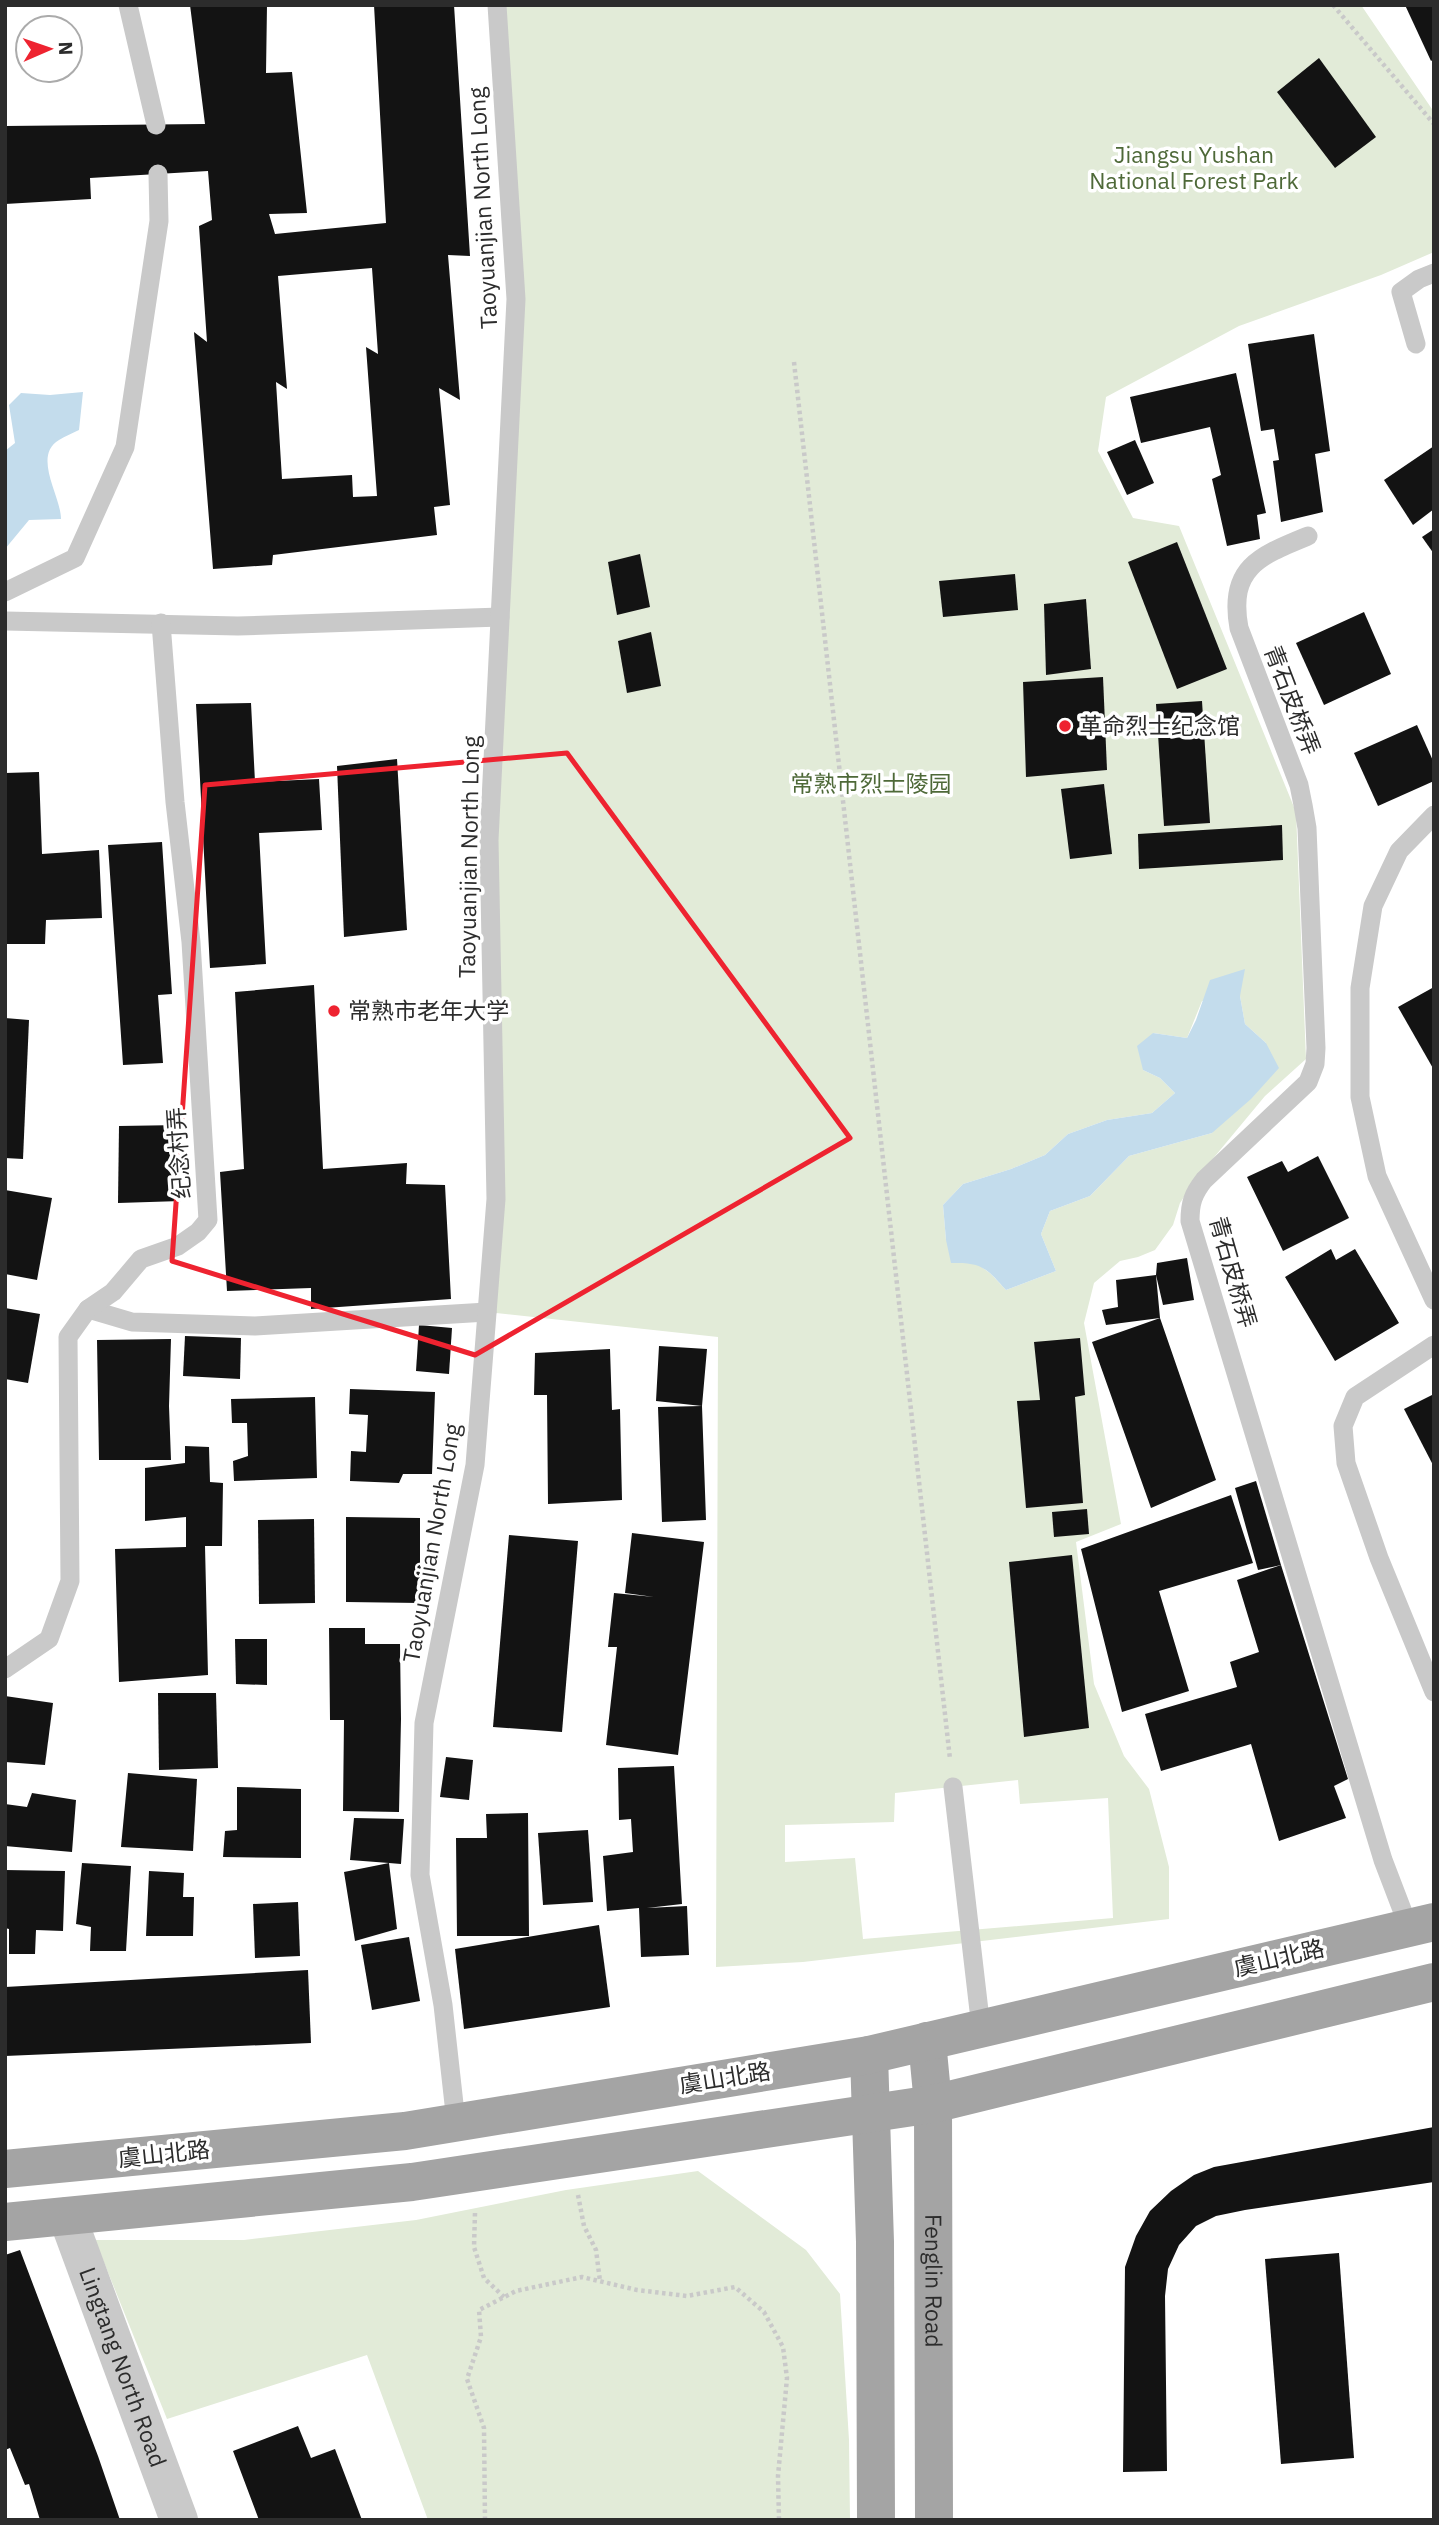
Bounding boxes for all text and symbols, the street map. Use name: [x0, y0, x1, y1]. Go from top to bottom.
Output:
north arrow: [14, 14, 84, 84]
text: N: [54, 41, 78, 56]
street label: Taoyuanjian North Long: [461, 86, 503, 330]
park label: Jiangsu Yushan National Forest Park: [1089, 139, 1299, 195]
street label: 青石皮桥弄: [1258, 641, 1328, 759]
place label: 革命烈士纪念馆: [1079, 710, 1240, 740]
marker: 革命烈士纪念馆: [1057, 718, 1073, 734]
street label: Taoyuanjian North Long: [451, 736, 485, 978]
park label: 常熟市烈士陵园: [791, 768, 952, 798]
place label: 常熟市老年大学: [348, 995, 509, 1025]
marker: 常熟市老年大学: [326, 1003, 342, 1019]
street label: 纪念村弄: [160, 1106, 196, 1200]
street label: 青石皮桥弄: [1204, 1212, 1264, 1331]
street label: Taoyuanjian North Long: [395, 1421, 467, 1665]
street label: 虞山北路: [1231, 1932, 1327, 1982]
street label: 虞山北路: [677, 2055, 773, 2099]
street label: 虞山北路: [117, 2133, 211, 2173]
street label: Fenglin Road: [919, 2214, 950, 2348]
street label: Lingtang North Road: [73, 2263, 174, 2471]

